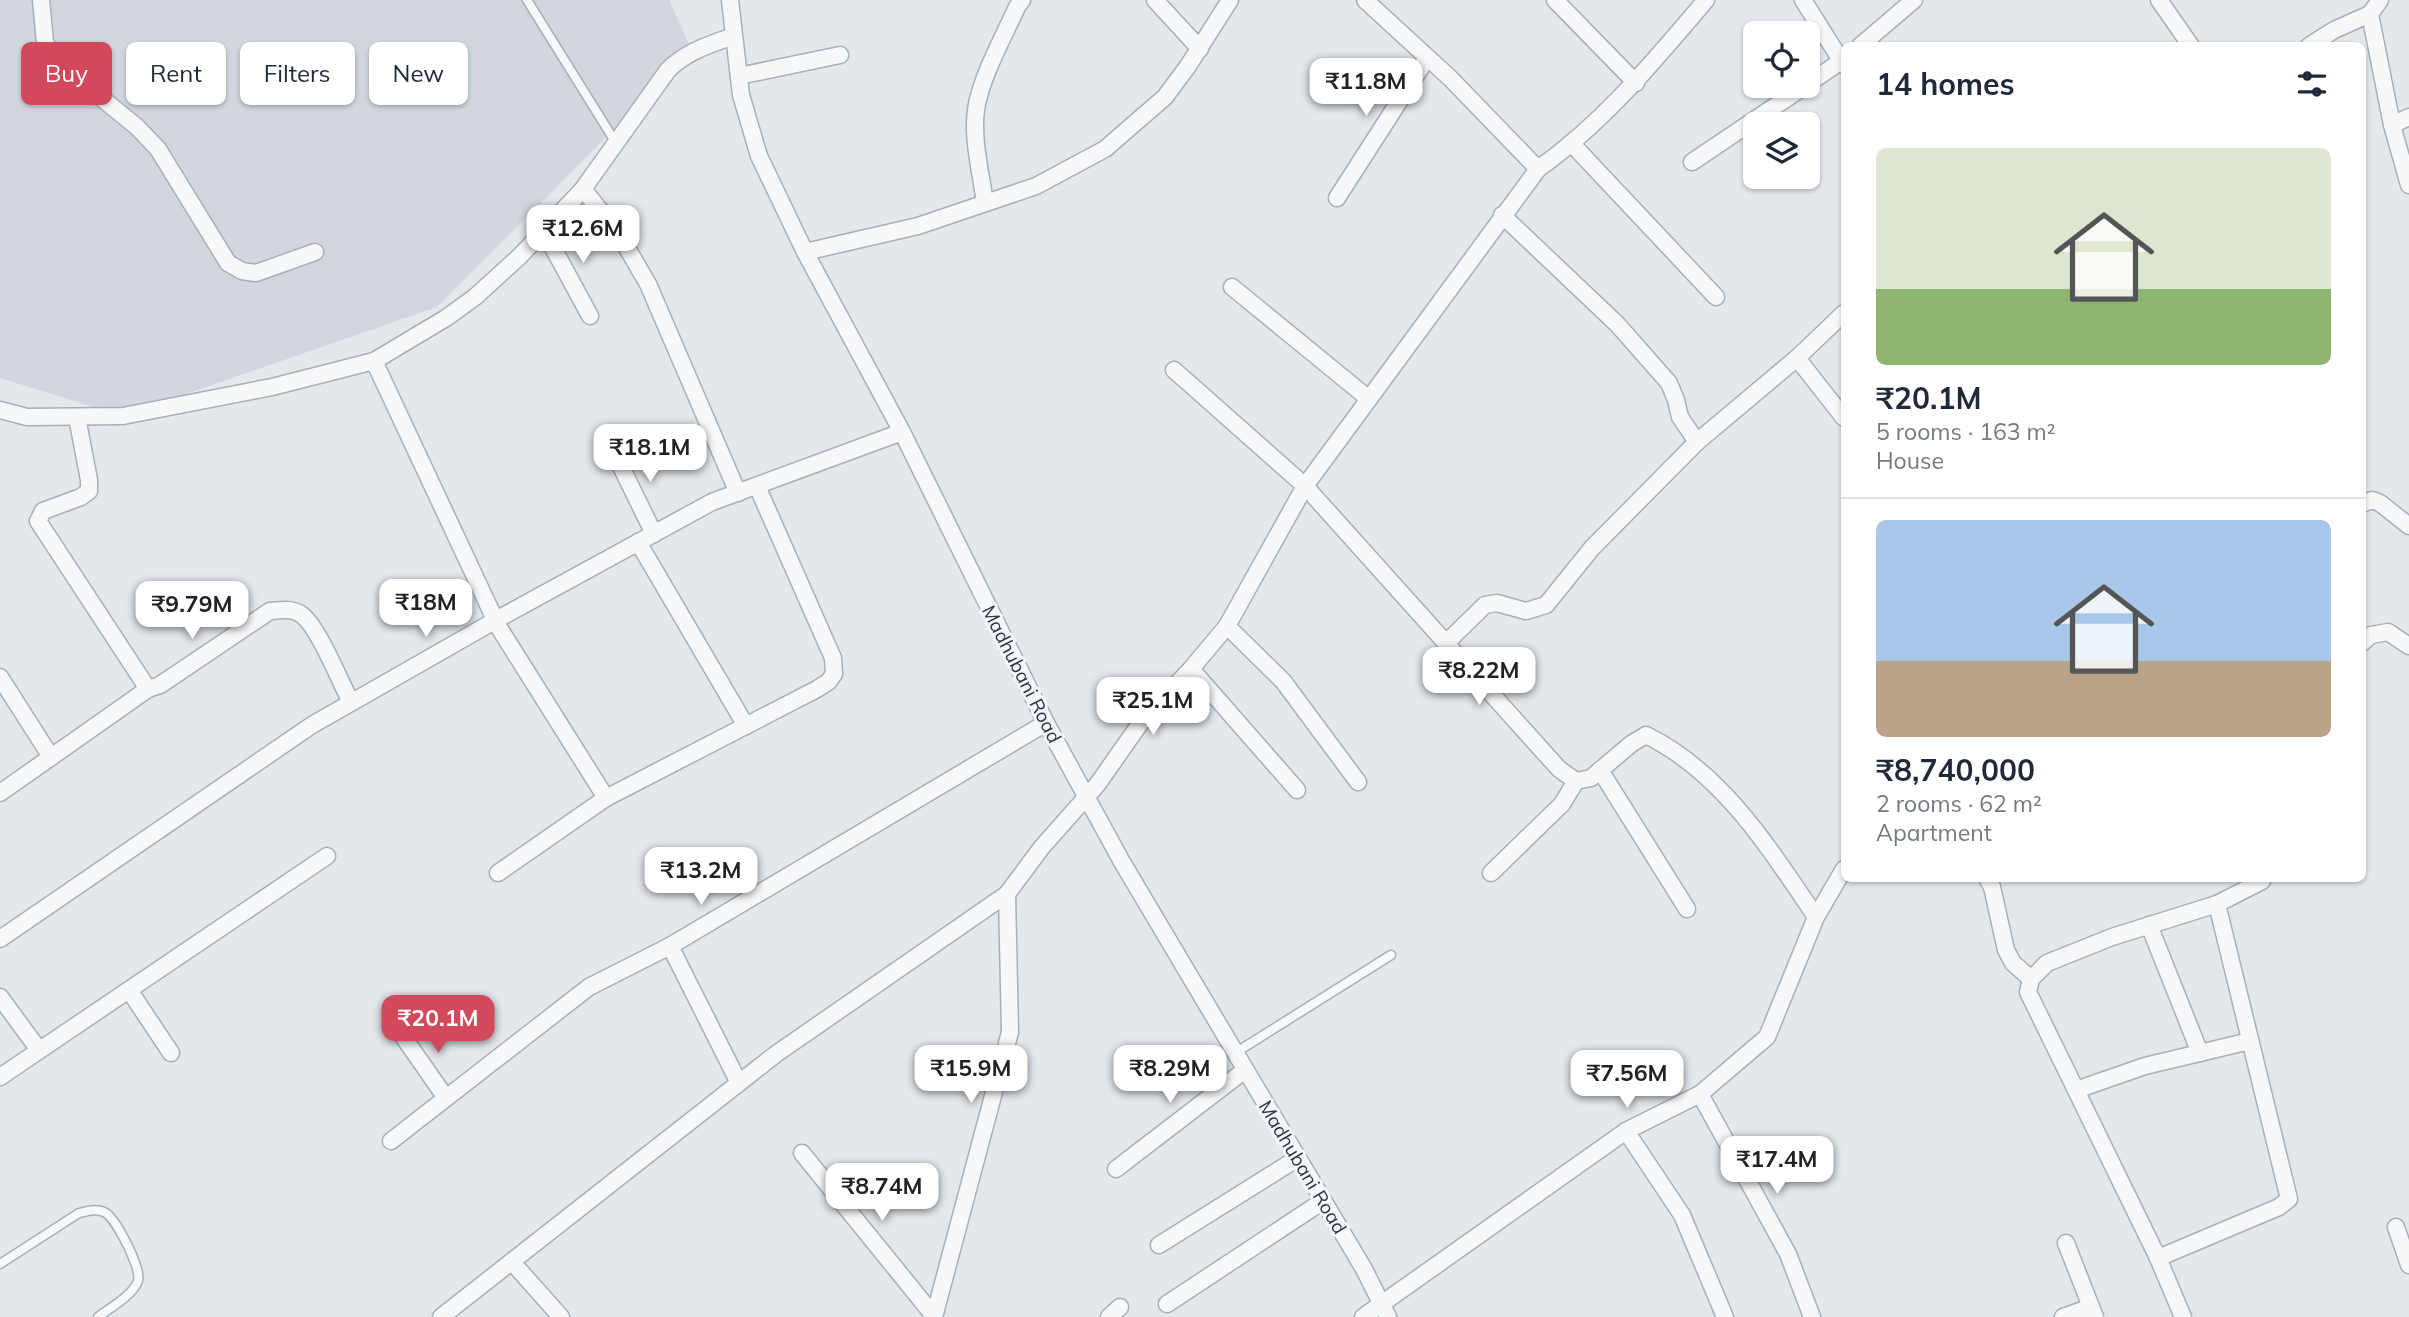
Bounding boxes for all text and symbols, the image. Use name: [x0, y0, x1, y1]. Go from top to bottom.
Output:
map controls: [1743, 21, 1820, 189]
button: locate: [1743, 21, 1820, 98]
chip: Buy: [21, 42, 112, 105]
chip: Rent: [126, 42, 226, 105]
chip: Filters: [240, 42, 355, 105]
chip: New: [369, 42, 468, 105]
pin: ₹11.8M: [1309, 58, 1423, 118]
text: 14 homes: [1876, 65, 2015, 103]
icon: filters: [2293, 65, 2331, 103]
text: ₹11.8M: [1326, 66, 1406, 95]
button: layers: [1743, 112, 1820, 189]
icon: home: [2041, 194, 2167, 320]
pin: ₹12.6M: [526, 205, 640, 265]
text: ₹12.6M: [543, 213, 623, 242]
text: ₹20.1M: [1876, 379, 1982, 417]
text: 5 rooms · 163 m²: [1876, 417, 2056, 446]
pin: ₹18.1M: [593, 424, 707, 484]
text: ₹18.1M: [610, 432, 690, 461]
text: House: [1876, 446, 1944, 475]
icon: home: [2041, 566, 2167, 692]
pin: ₹18M: [385, 580, 467, 639]
pin: ₹9.79M: [135, 582, 249, 641]
text: ₹18M: [395, 587, 457, 616]
text: ₹9.79M: [152, 589, 232, 618]
street label: Madhubani Road: [977, 601, 1067, 747]
pin: ₹8.22M: [1422, 648, 1536, 707]
text: ₹8.22M: [1439, 655, 1519, 684]
pin: ₹25.1M: [1096, 678, 1210, 737]
text: ₹25.1M: [1113, 685, 1193, 714]
text: ₹8,740,000: [1876, 751, 2035, 789]
text: 2 rooms · 62 m²: [1876, 789, 2042, 818]
text: Apartment: [1876, 818, 1992, 847]
pin: ₹13.2M: [644, 848, 758, 907]
text: ₹13.2M: [661, 855, 741, 884]
pin: ₹20.1M: [381, 996, 495, 1055]
text: ₹20.1M: [398, 1003, 478, 1032]
pin: ₹15.9M: [914, 1046, 1028, 1105]
pin: ₹8.29M: [1113, 1046, 1227, 1105]
pin: ₹7.56M: [1570, 1050, 1684, 1110]
text: ₹15.9M: [931, 1053, 1011, 1082]
text: ₹8.29M: [1130, 1053, 1210, 1082]
text: ₹7.56M: [1587, 1058, 1667, 1087]
street label: Madhubani Road: [1254, 1096, 1352, 1238]
pin: ₹17.4M: [1720, 1136, 1834, 1196]
text: ₹17.4M: [1737, 1144, 1817, 1173]
pin: ₹8.74M: [825, 1164, 939, 1223]
text: ₹8.74M: [842, 1171, 922, 1200]

